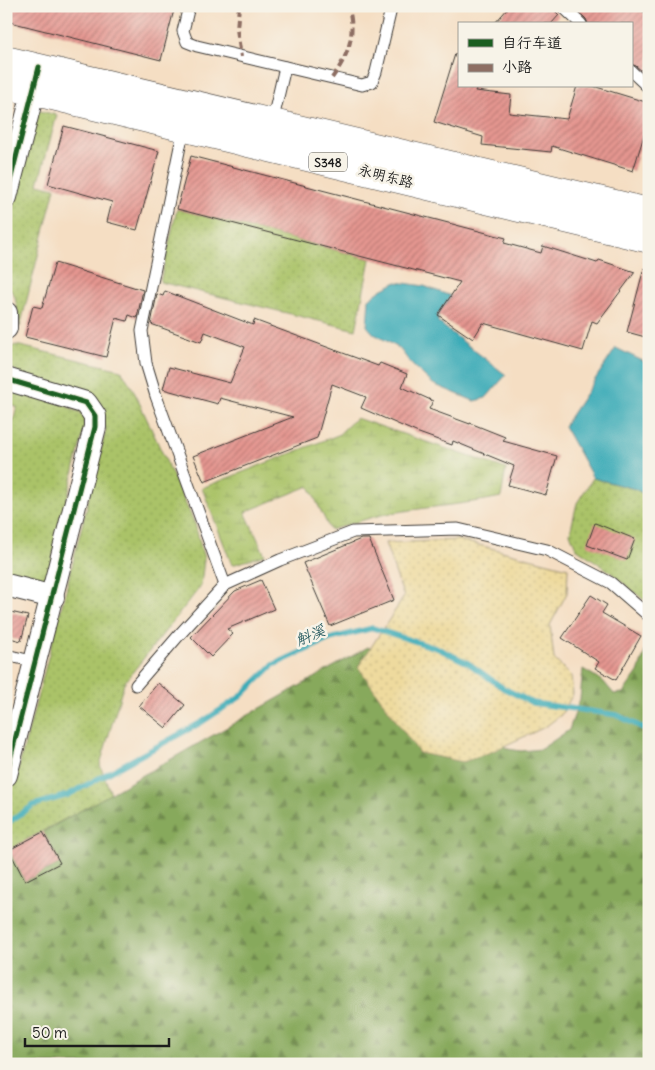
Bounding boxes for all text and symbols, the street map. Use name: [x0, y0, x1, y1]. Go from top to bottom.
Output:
legend: [458, 22, 632, 88]
text: 自行车道: [502, 33, 562, 52]
text: 小路: [502, 57, 532, 76]
road number: S348: [309, 152, 347, 172]
street label: 永明东路: [357, 160, 415, 192]
water label: 斛溪: [292, 620, 328, 650]
scale bar: [25, 1015, 169, 1047]
text: 50 m: [32, 1023, 67, 1042]

